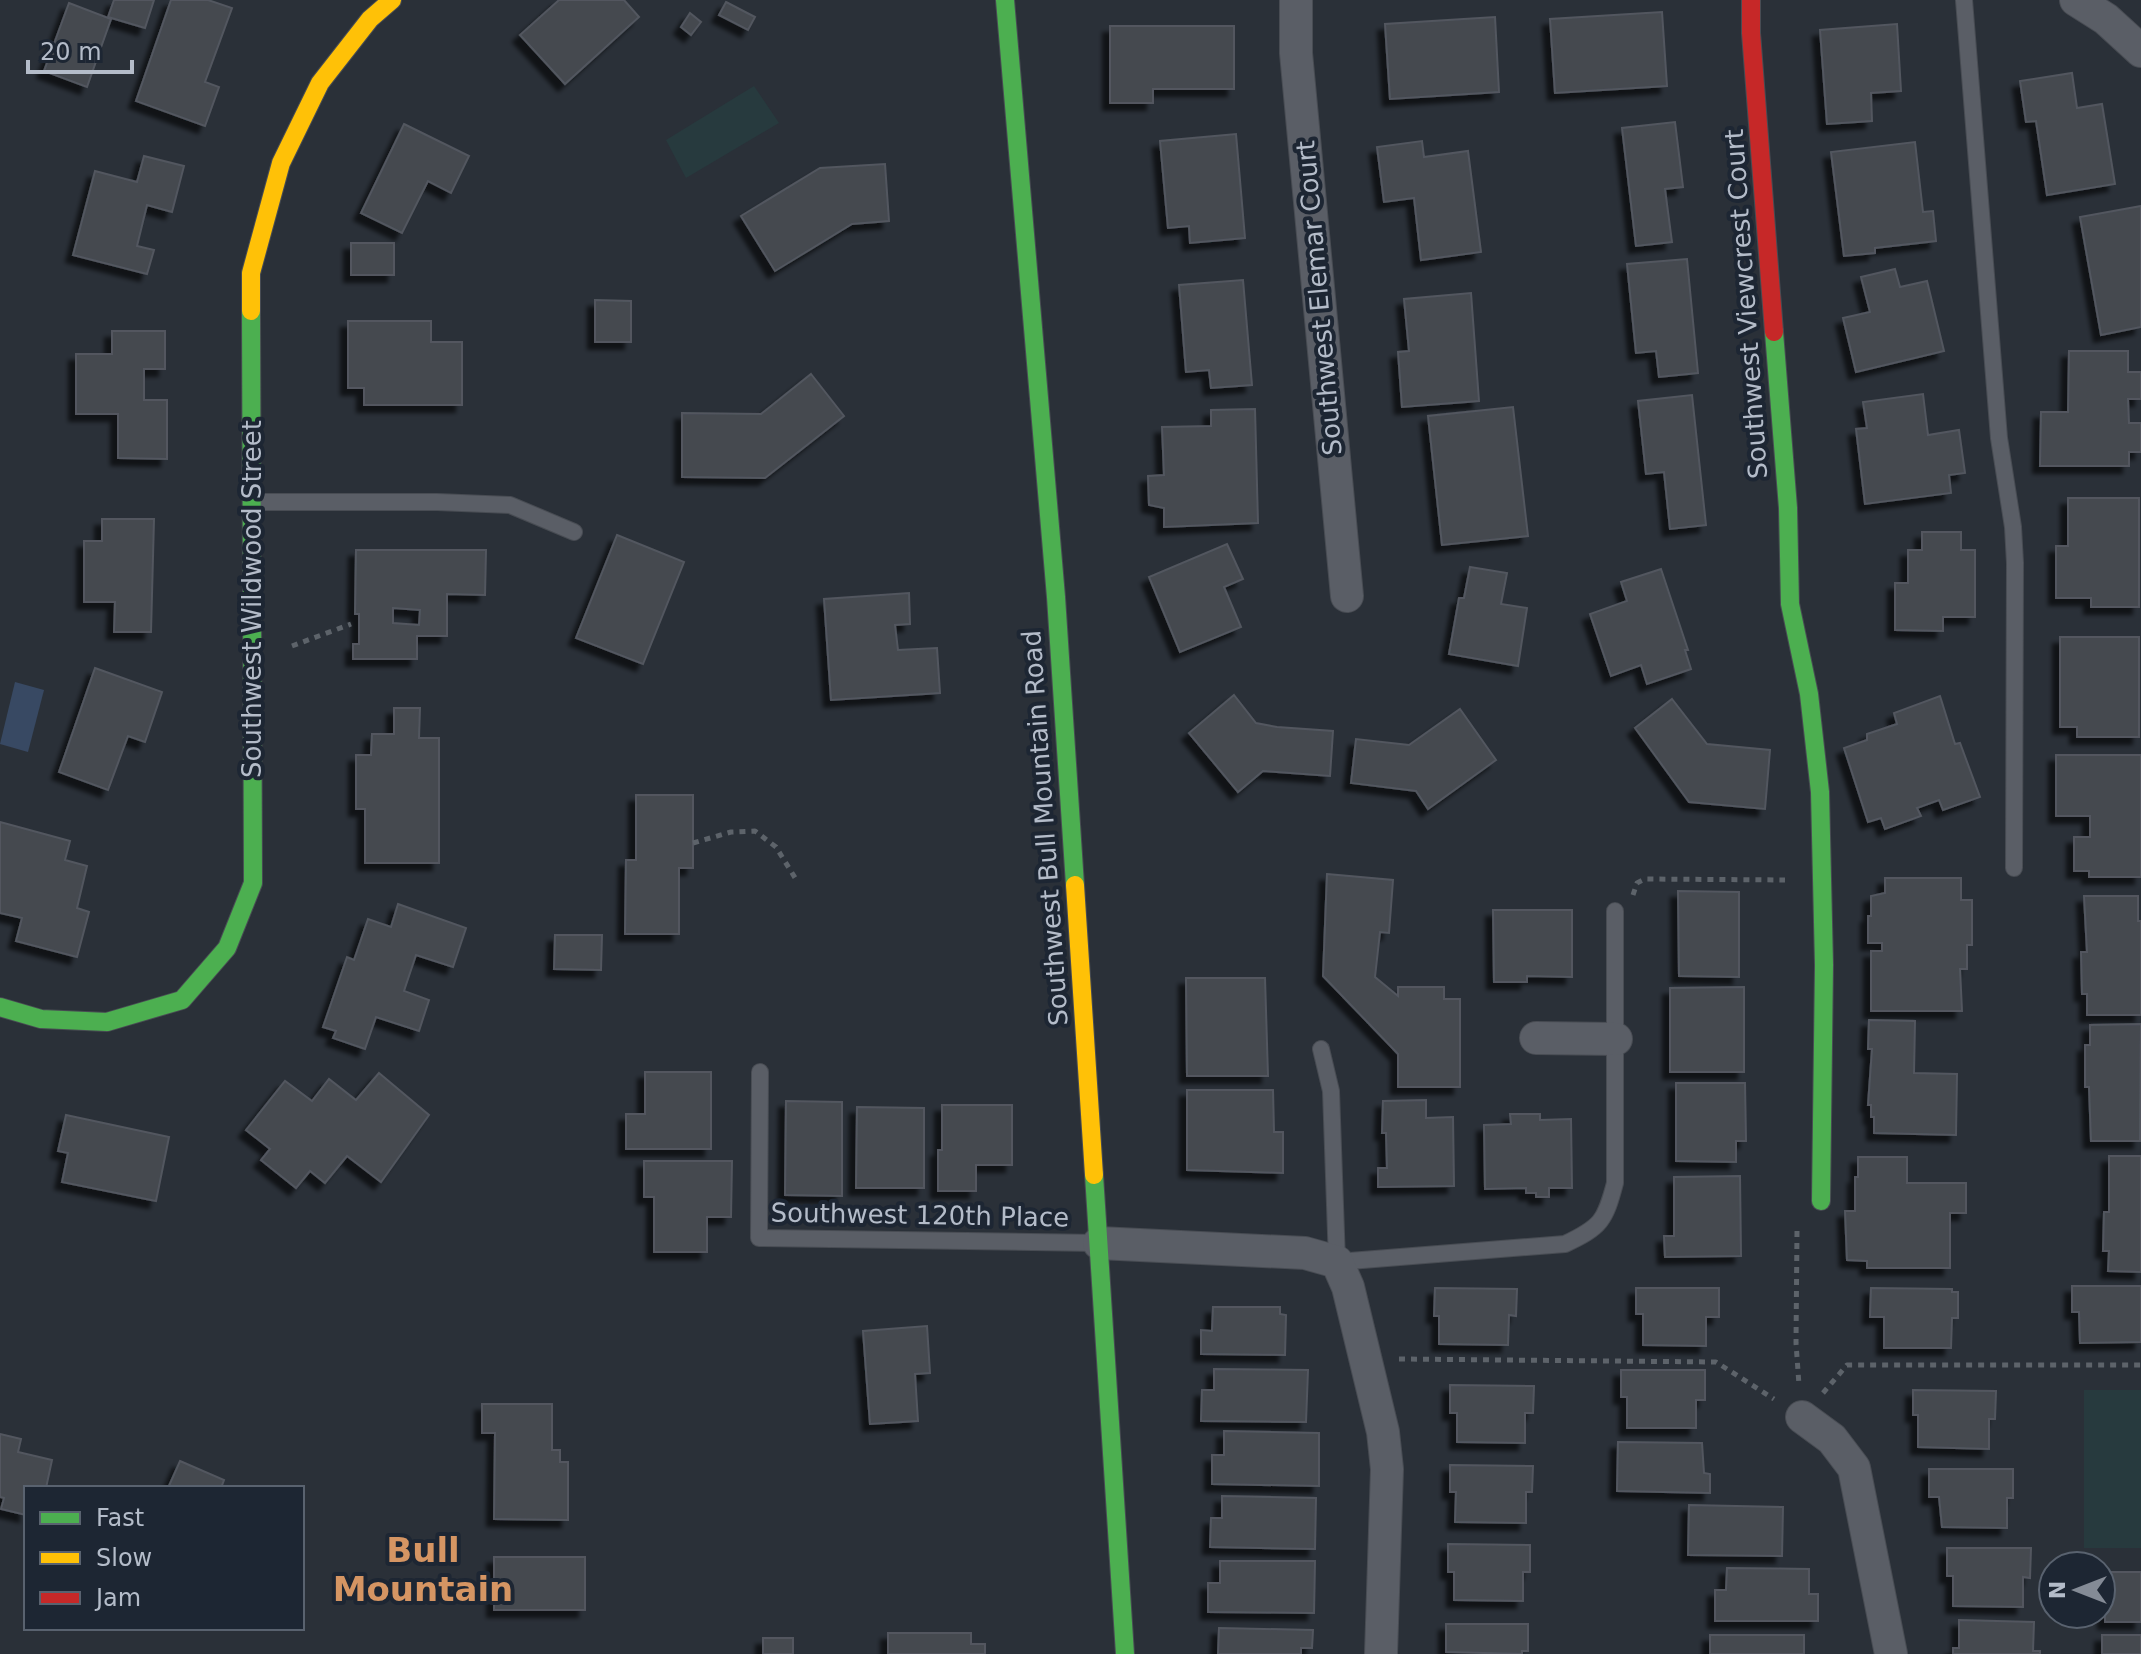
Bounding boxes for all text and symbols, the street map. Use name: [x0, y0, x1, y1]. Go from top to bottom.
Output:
scale bar: [28, 24, 132, 74]
text: 20 m: [40, 38, 102, 66]
street label: Southwest Viewcrest Court: [1719, 128, 1773, 480]
street label: Southwest Elemar Court: [1290, 139, 1348, 457]
street label: Southwest Wildwood Street: [237, 420, 267, 778]
street label: Southwest Bull Mountain Road: [1016, 629, 1074, 1027]
street label: Southwest 120th Place: [770, 1197, 1070, 1233]
legend: [24, 1486, 304, 1630]
text: Fast: [96, 1504, 144, 1532]
district label: Bull Mountain: [333, 1530, 513, 1609]
text: Slow: [96, 1544, 152, 1572]
north arrow: [2037, 1550, 2117, 1630]
text: N: [2045, 1581, 2070, 1599]
text: Jam: [94, 1584, 141, 1612]

